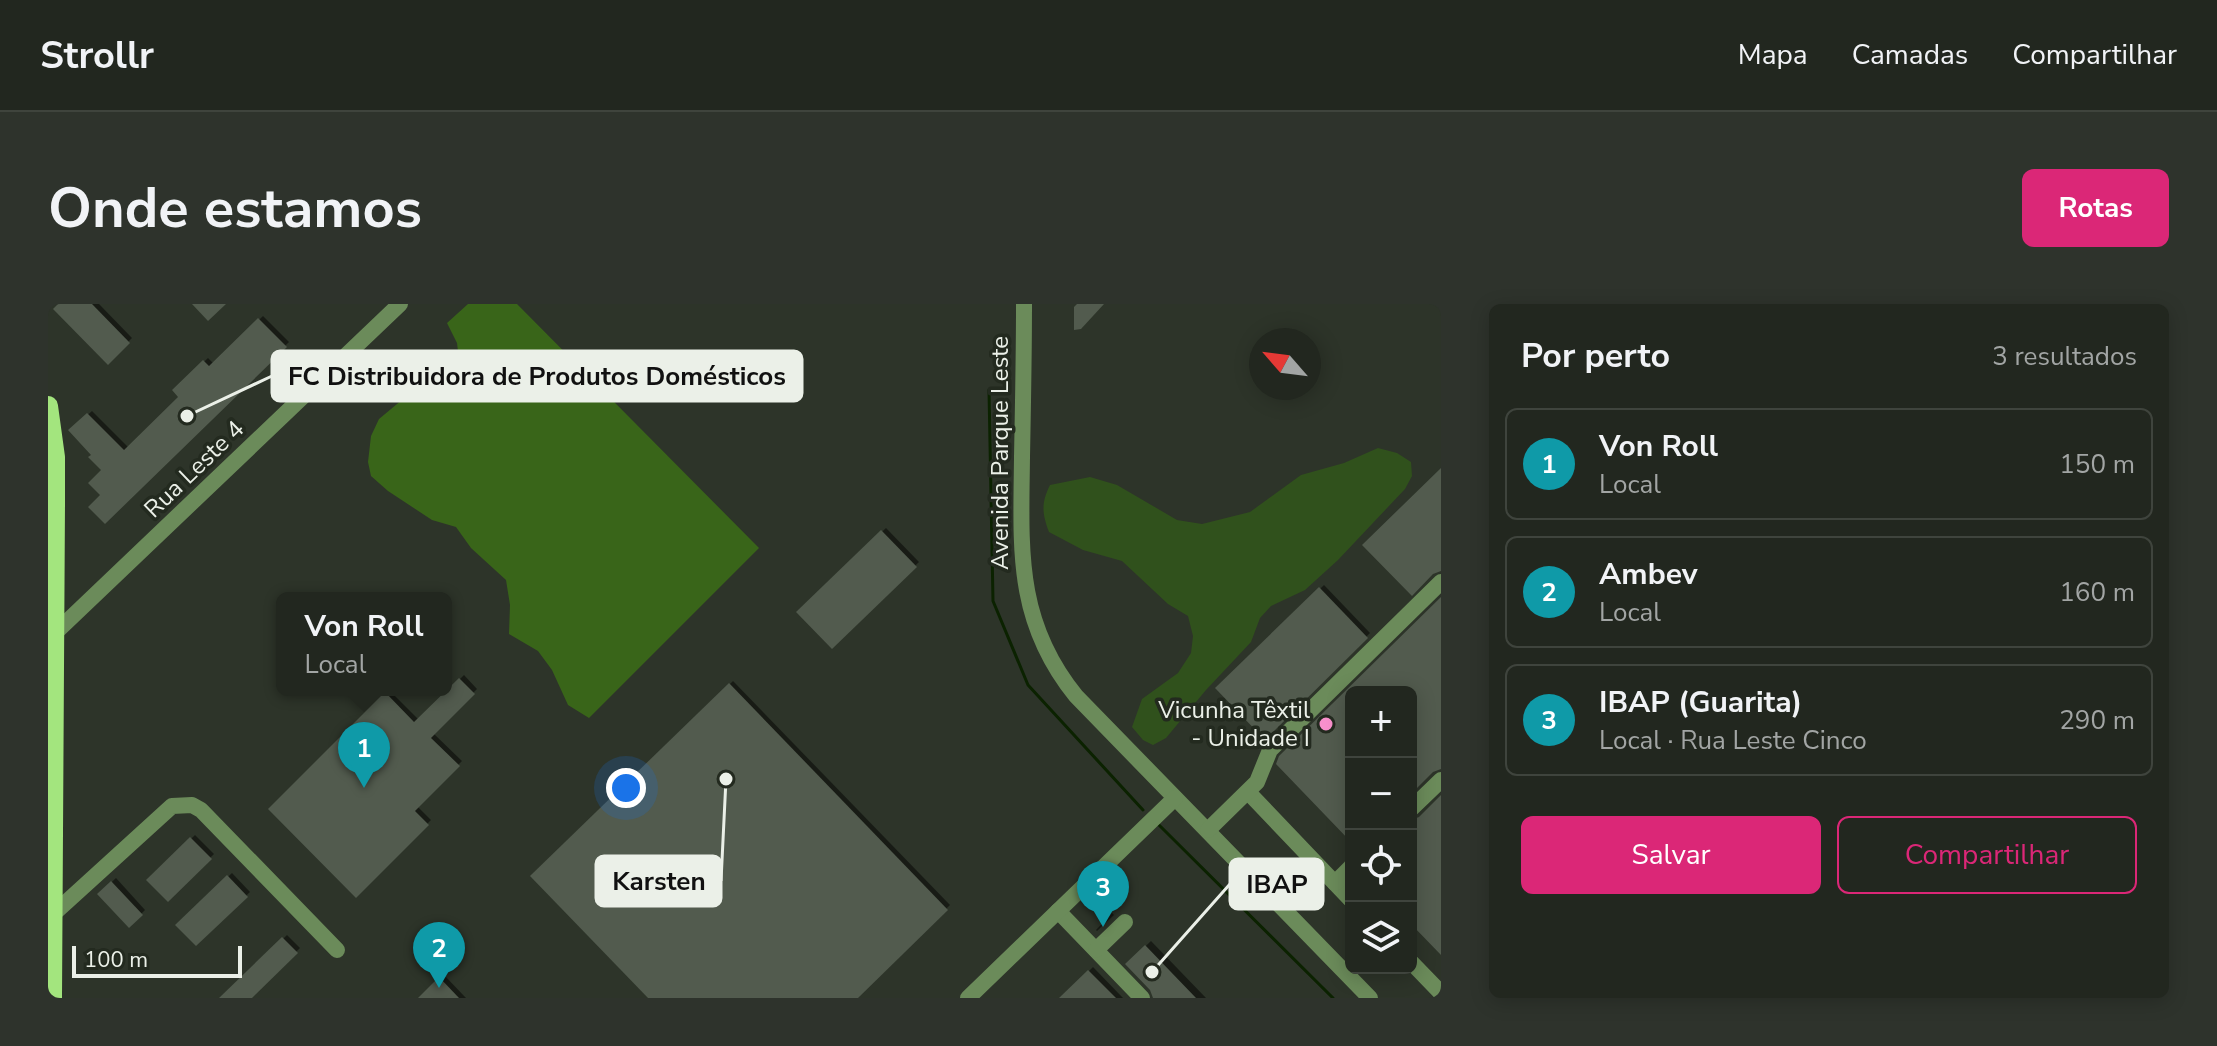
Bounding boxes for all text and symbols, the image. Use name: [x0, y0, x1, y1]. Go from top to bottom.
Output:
text: Strollr: [40, 30, 154, 81]
text: Mapa: [1738, 36, 1808, 74]
text: Camadas: [1852, 36, 1968, 74]
text: Compartilhar: [2012, 36, 2177, 74]
button: Rotas: [2022, 169, 2169, 247]
text: Onde estamos: [48, 170, 422, 247]
north arrow: [1249, 328, 1321, 400]
text: Por perto: [1521, 333, 1670, 379]
street label: Avenida Parque Leste: [984, 336, 1016, 570]
text: 3 resultados: [1992, 339, 2137, 374]
callout: FC Distribuidora de Produtos Domésticos: [272, 351, 802, 401]
text: FC Distribuidora de Produtos Domésticos: [288, 359, 786, 394]
street label: Rua Leste 4: [137, 413, 251, 525]
text: Von Roll: [1599, 426, 1718, 467]
text: 1: [1541, 447, 1557, 482]
text: 150 m: [2059, 447, 2135, 482]
text: Local: [1599, 467, 1661, 502]
text: Ambev: [1599, 554, 1697, 595]
text: 2: [1541, 575, 1557, 610]
text: 160 m: [2059, 575, 2135, 610]
popup: [276, 592, 452, 696]
text: Local: [1599, 595, 1661, 630]
text: Von Roll: [304, 606, 424, 647]
text: Local: [304, 647, 366, 682]
text: IBAP (Guarita): [1599, 682, 1802, 723]
map controls: [1345, 686, 1417, 974]
button: +: [1345, 686, 1417, 758]
place label: Vicunha Têxtil - Unidade I: [1157, 694, 1310, 754]
text: 3: [1541, 703, 1557, 738]
text: 290 m: [2059, 703, 2135, 738]
marker: Vicunha Têxtil - Unidade I: [1317, 715, 1335, 733]
pin: 1: [338, 722, 390, 788]
text: Local · Rua Leste Cinco: [1599, 723, 1867, 758]
button: −: [1345, 758, 1417, 830]
your location: [606, 768, 646, 808]
button: Salvar: [1521, 816, 1821, 894]
button: Compartilhar: [1837, 816, 2137, 894]
button: locate: [1345, 830, 1417, 902]
callout: Karsten: [596, 856, 721, 906]
callout: IBAP: [1230, 859, 1323, 909]
pin: 3: [1077, 861, 1129, 927]
text: Karsten: [612, 864, 706, 899]
text: IBAP: [1246, 867, 1308, 902]
button: layers: [1345, 902, 1417, 974]
pin: 2: [413, 922, 465, 988]
scale bar: [72, 942, 242, 978]
text: 100 m: [84, 945, 148, 975]

